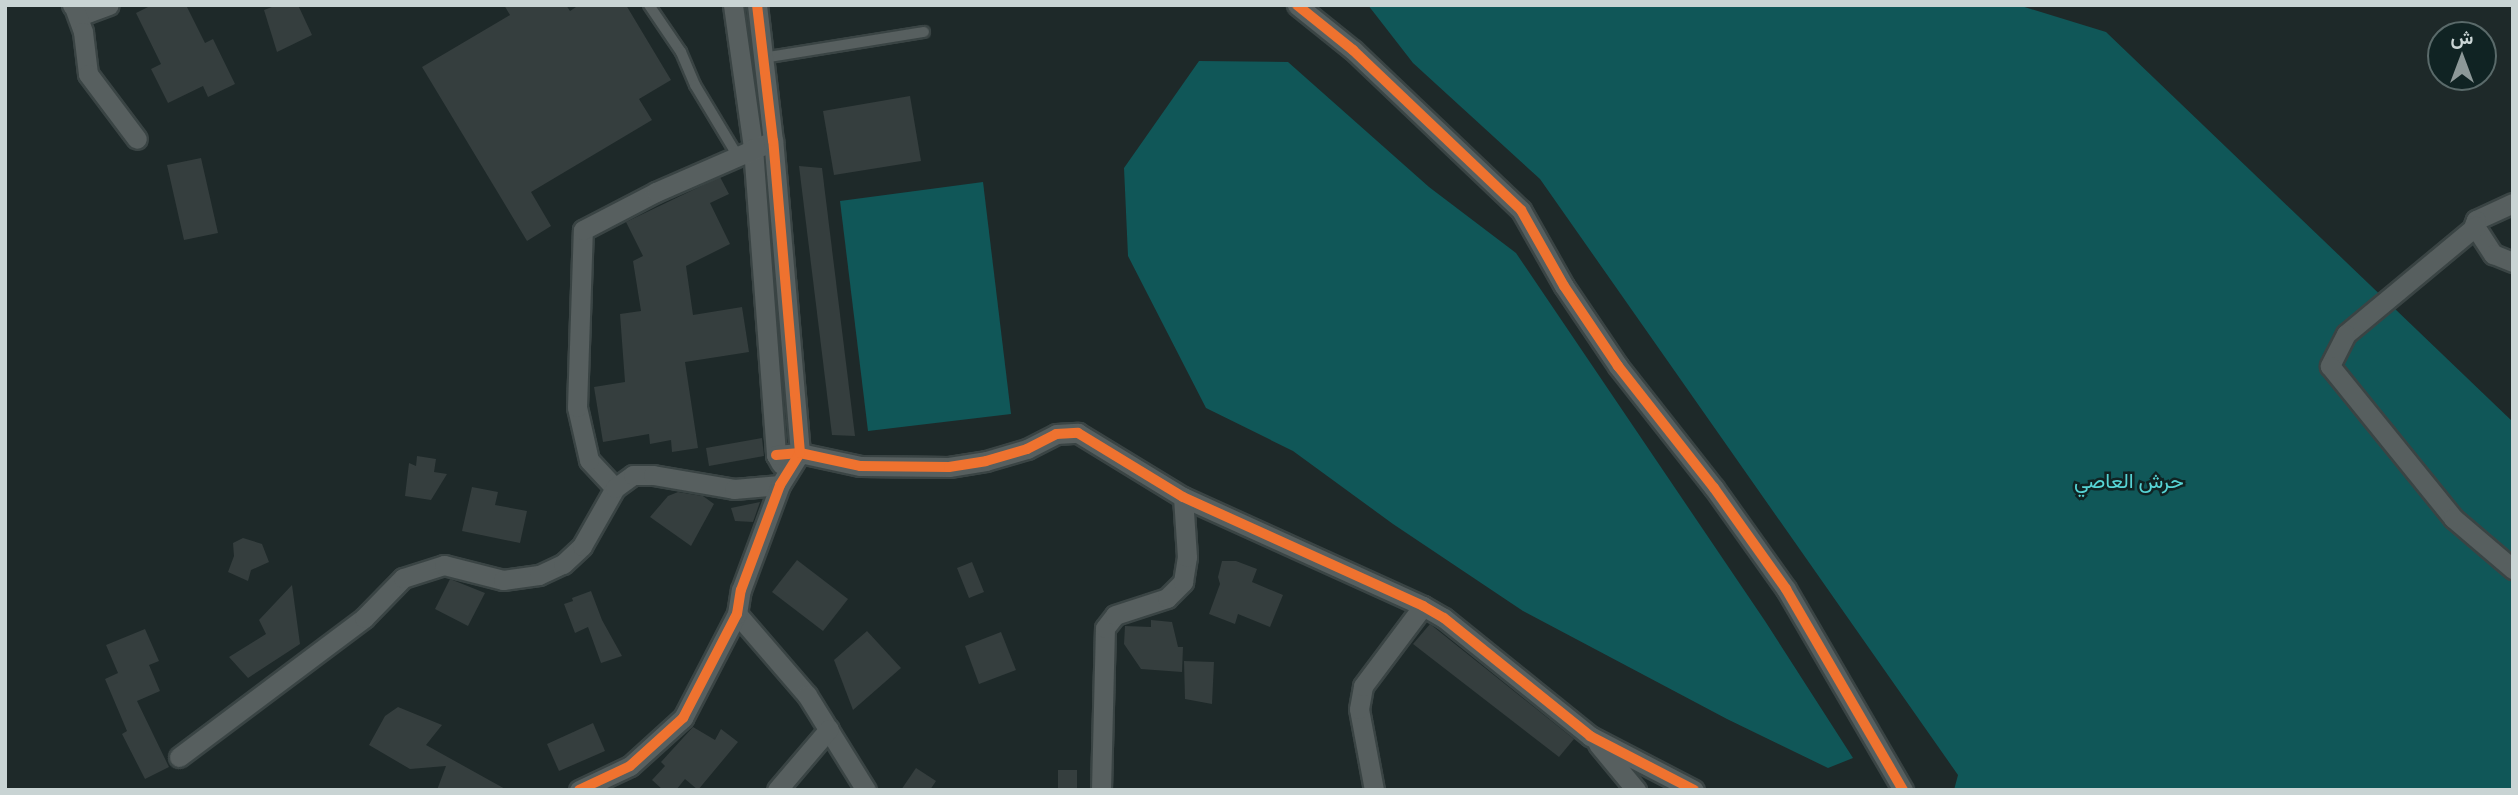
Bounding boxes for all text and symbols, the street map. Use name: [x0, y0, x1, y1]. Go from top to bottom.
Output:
north arrow: [2427, 21, 2497, 91]
text: ش: [2451, 24, 2473, 50]
park label: حرش العاصي: [2074, 468, 2184, 494]

